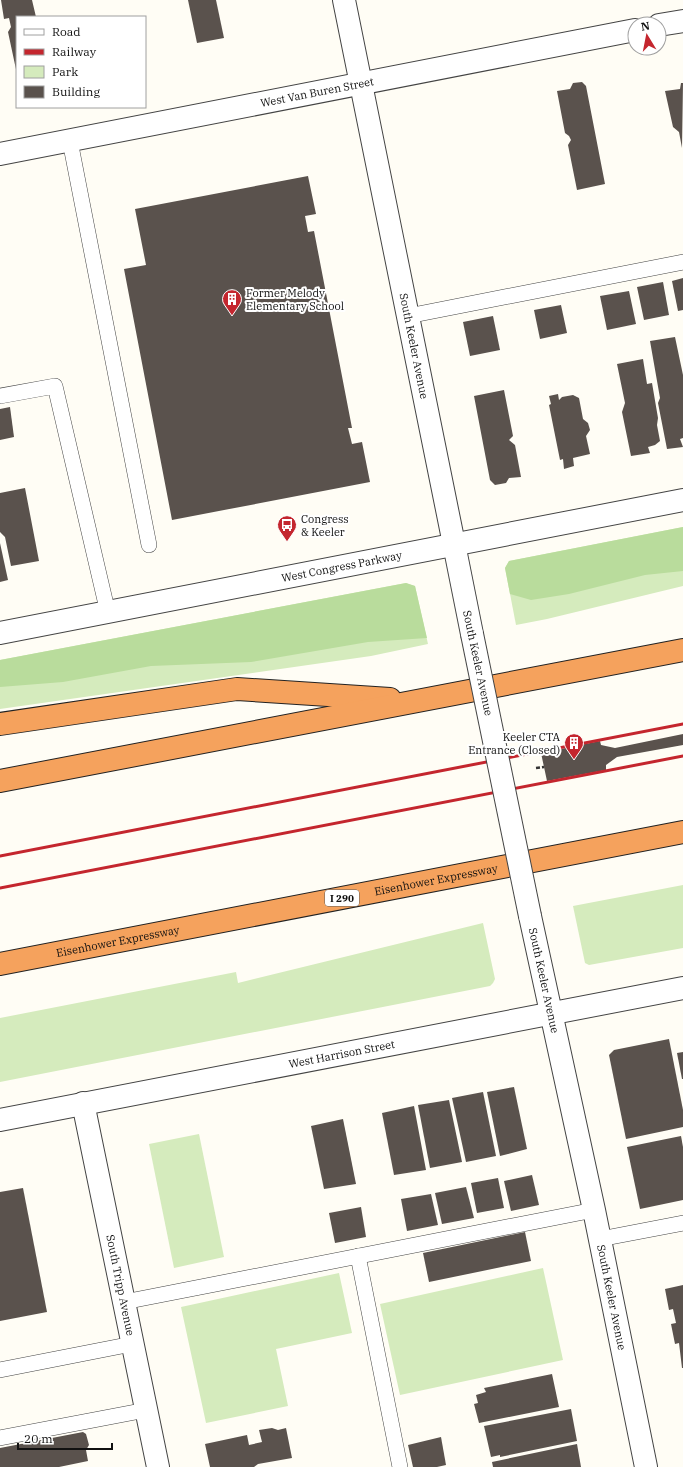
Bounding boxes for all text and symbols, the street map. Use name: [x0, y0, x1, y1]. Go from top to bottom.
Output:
legend: [16, 16, 146, 108]
north arrow: [627, 16, 667, 56]
text: N: [640, 18, 651, 34]
text: Road: [52, 24, 81, 39]
text: Railway: [52, 44, 97, 59]
text: Park: [52, 64, 78, 79]
street label: West Van Buren Street: [259, 74, 375, 110]
text: Building: [52, 84, 100, 99]
place label: Former Melody Elementary School: [246, 286, 344, 313]
building icon: Former Melody Elementary School: [221, 288, 243, 316]
street label: South Keeler Avenue: [396, 292, 431, 400]
place label: Congress & Keeler: [301, 512, 349, 539]
bus stop icon: Congress & Keeler: [276, 514, 298, 542]
street label: West Congress Parkway: [280, 548, 403, 585]
street label: South Keeler Avenue: [460, 609, 496, 717]
place label: Keeler CTA Entrance (Closed): [468, 730, 560, 757]
building icon: Keeler CTA Entrance (Closed): [563, 732, 585, 760]
street label: Eisenhower Expressway: [373, 861, 499, 899]
road number: I 290: [325, 890, 359, 906]
street label: Eisenhower Expressway: [55, 922, 181, 960]
street label: South Keeler Avenue: [526, 926, 562, 1035]
street label: West Harrison Street: [287, 1037, 396, 1071]
street label: South Tripp Avenue: [103, 1233, 138, 1337]
street label: South Keeler Avenue: [594, 1243, 629, 1352]
scale bar: [18, 1425, 112, 1451]
text: 20 m: [24, 1431, 53, 1446]

